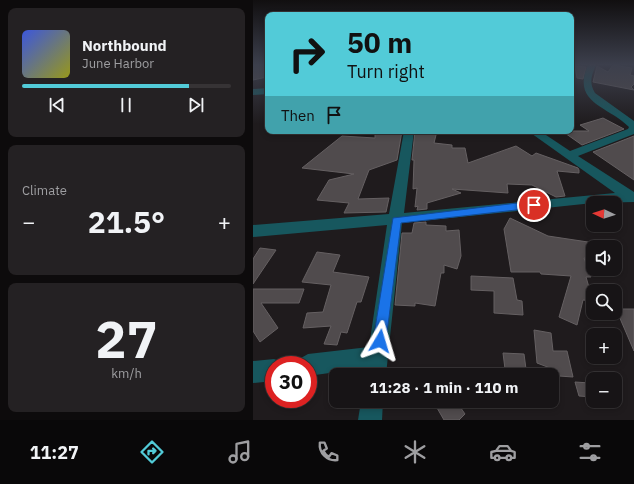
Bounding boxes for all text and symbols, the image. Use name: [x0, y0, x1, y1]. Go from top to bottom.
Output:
text: 50 m: [347, 24, 412, 61]
icon: right: [281, 28, 333, 80]
text: Northbound: [82, 36, 167, 55]
text: June Harbor: [82, 55, 154, 72]
text: Turn right: [347, 60, 425, 83]
icon: previous: [46, 94, 68, 116]
icon: pause: [115, 94, 137, 116]
icon: next: [185, 94, 207, 116]
icon: arrive: [323, 104, 345, 126]
text: Then: [281, 106, 315, 125]
text: Climate: [22, 182, 67, 199]
pin: [517, 188, 551, 222]
icon: arrive: [523, 194, 545, 216]
north arrow: [586, 196, 622, 232]
map controls: [586, 196, 622, 408]
text: 21.5°: [88, 202, 165, 241]
text: −: [22, 207, 35, 236]
text: +: [218, 207, 231, 236]
button: sound: [586, 240, 622, 276]
button: search: [586, 284, 622, 320]
text: 27: [95, 305, 158, 372]
position arrow: [359, 320, 401, 362]
button: +: [586, 328, 622, 364]
speed limit sign: 30: [265, 356, 317, 408]
text: km/h: [111, 365, 142, 382]
button: −: [586, 372, 622, 408]
text: 11:28 · 1 min · 110 m: [370, 378, 518, 397]
icon: directions: [138, 438, 166, 466]
icon: music: [226, 438, 254, 466]
icon: phone: [314, 438, 342, 466]
icon: climate: [401, 438, 429, 466]
icon: car: [489, 438, 517, 466]
icon: filters: [576, 438, 604, 466]
text: 11:27: [30, 441, 79, 464]

